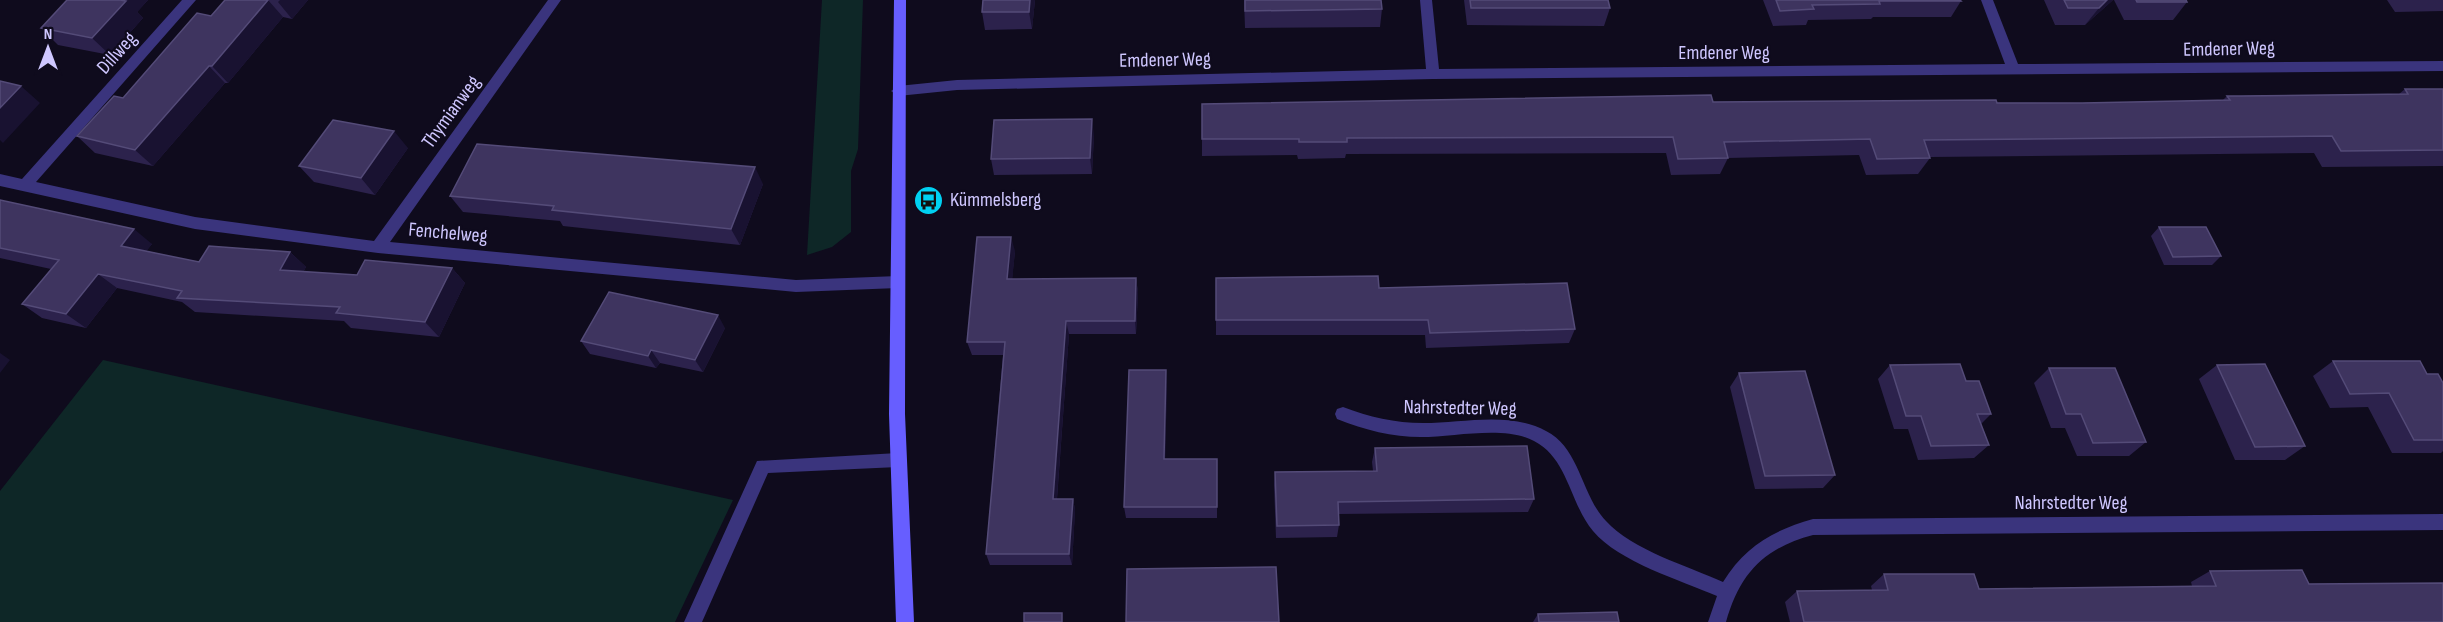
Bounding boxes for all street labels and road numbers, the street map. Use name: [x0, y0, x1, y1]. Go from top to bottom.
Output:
street label: Dillweg: [92, 27, 142, 79]
street label: Emdener Weg: [2183, 36, 2275, 62]
street label: Emdener Weg: [1678, 41, 1770, 65]
street label: Emdener Weg: [1119, 47, 1211, 73]
street label: Thymianweg: [417, 71, 485, 153]
street label: Fenchelweg: [407, 218, 489, 248]
street label: Nahrstedter Weg: [1403, 395, 1517, 421]
street label: Nahrstedter Weg: [2015, 491, 2128, 515]

